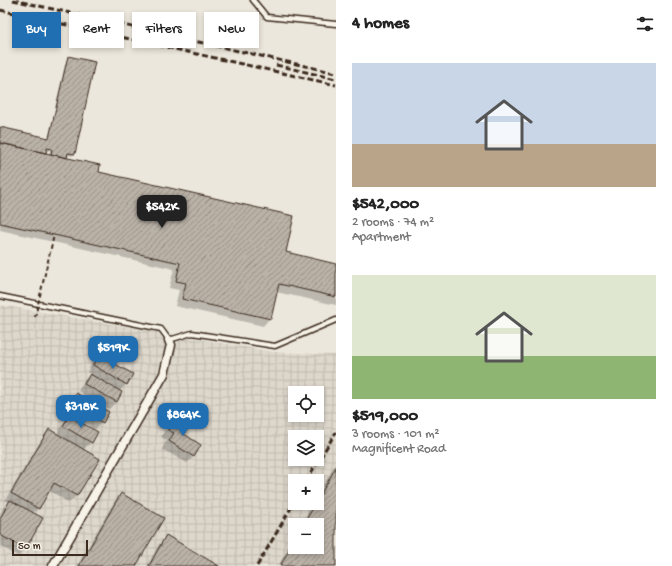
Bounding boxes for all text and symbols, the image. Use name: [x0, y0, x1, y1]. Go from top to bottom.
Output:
chip: Buy: [12, 12, 61, 48]
chip: Rent: [69, 12, 124, 48]
chip: Filters: [132, 12, 196, 48]
chip: New: [204, 12, 259, 48]
icon: filters: [634, 13, 656, 35]
text: 4 homes: [352, 14, 409, 34]
icon: home: [468, 89, 540, 161]
pin: $542K: [134, 195, 190, 229]
text: $542,000: [352, 195, 419, 215]
text: $542K: [146, 200, 178, 215]
text: 2 rooms · 74 m²: [352, 215, 434, 230]
text: Apartment: [352, 230, 411, 245]
icon: home: [468, 301, 540, 373]
pin: $519K: [85, 336, 141, 370]
text: $519K: [97, 341, 129, 356]
map controls: [288, 386, 324, 554]
button: locate: [288, 386, 324, 422]
pin: $318K: [53, 395, 109, 429]
text: $318K: [65, 400, 97, 415]
pin: $864K: [155, 403, 211, 437]
text: $519,000: [352, 407, 418, 427]
text: $864K: [167, 408, 199, 423]
text: 3 rooms · 101 m²: [352, 427, 440, 442]
button: layers: [288, 430, 324, 466]
text: Magnificent Road: [352, 442, 446, 457]
button: +: [288, 474, 324, 510]
button: −: [288, 518, 324, 554]
scale bar: [12, 538, 88, 557]
text: 50 m: [18, 541, 40, 553]

